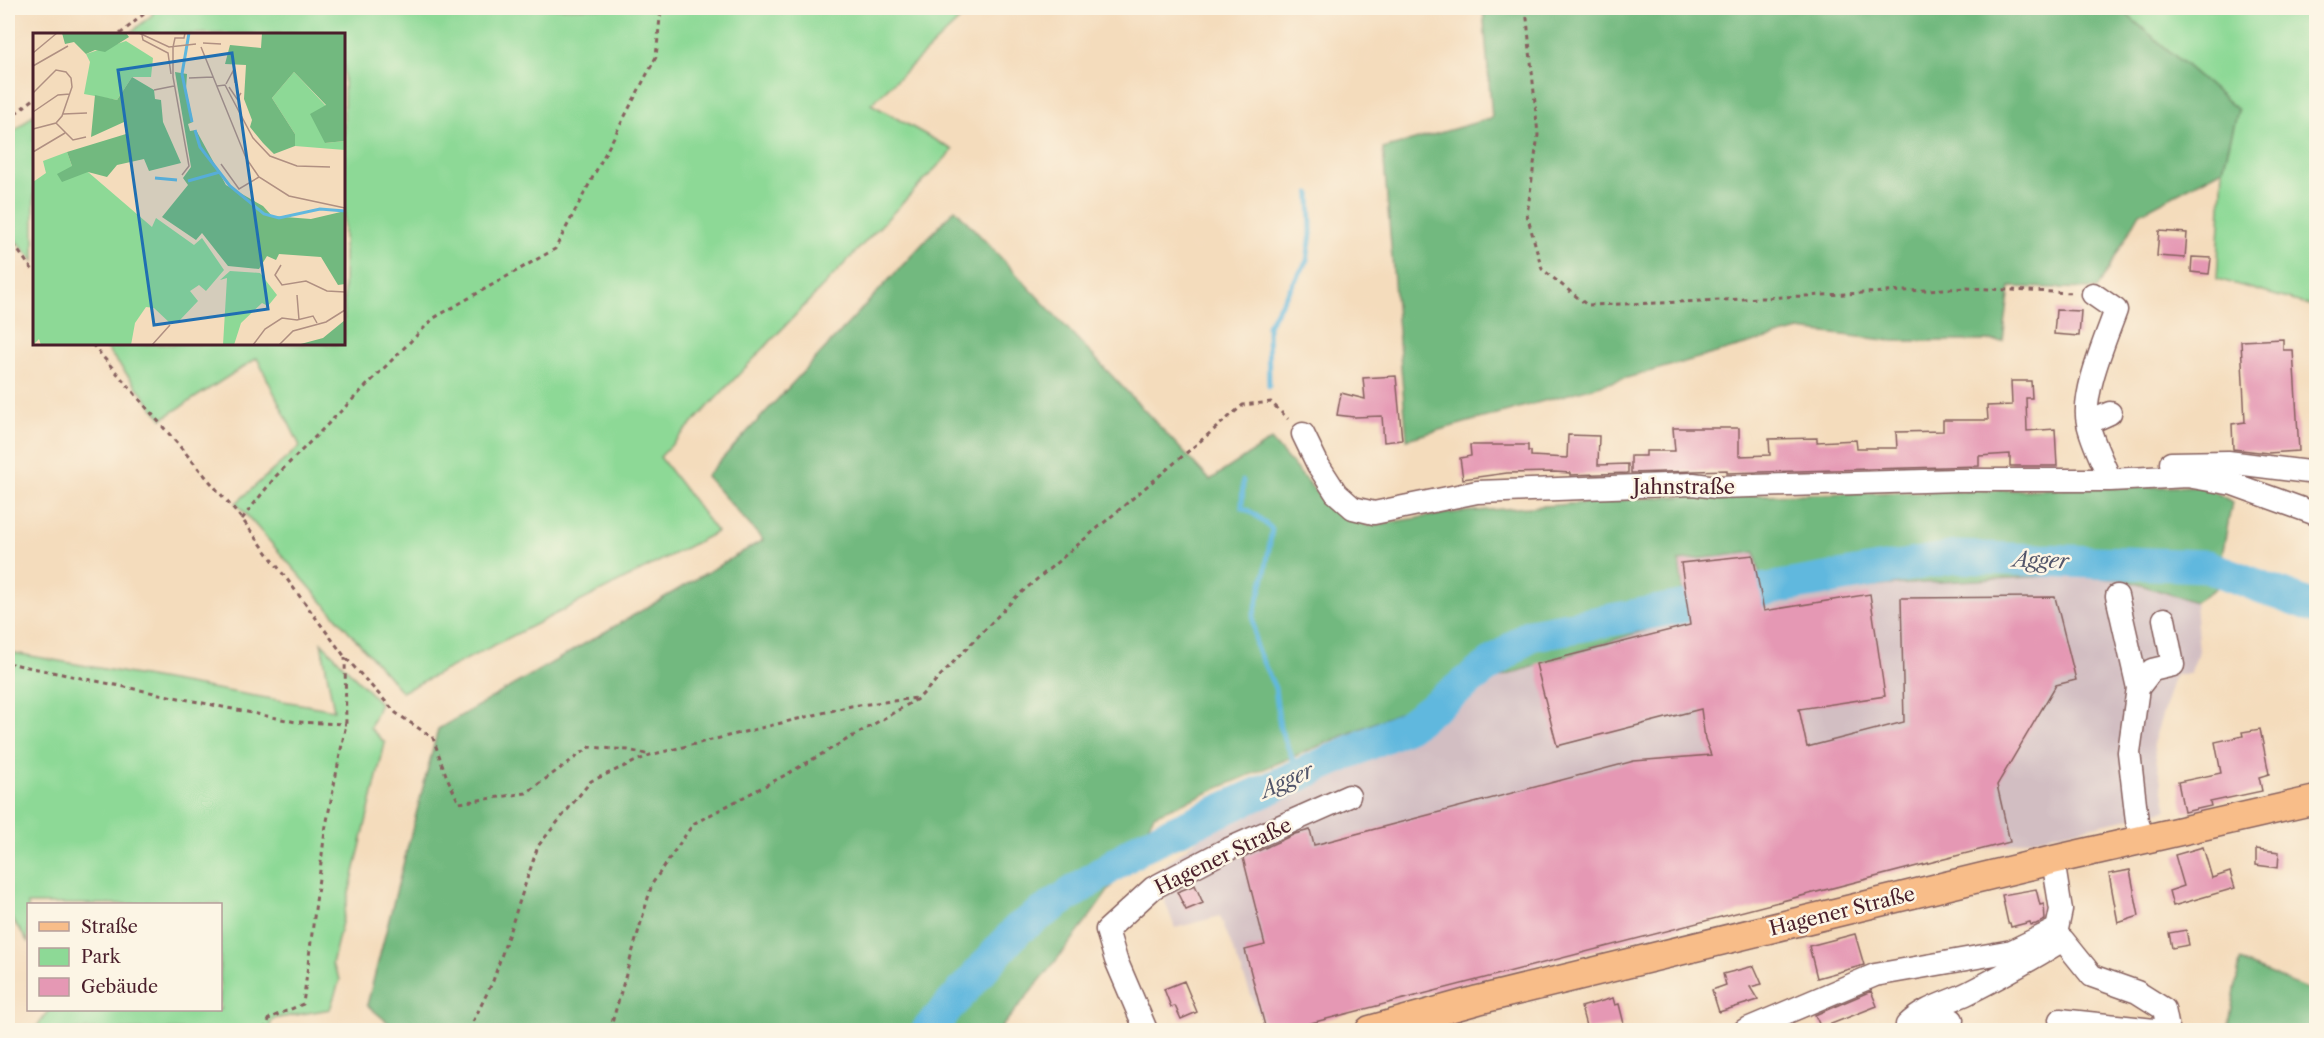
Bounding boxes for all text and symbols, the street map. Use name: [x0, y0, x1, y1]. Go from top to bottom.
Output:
inset map: [33, 33, 345, 345]
street label: Jahnstraße: [1630, 475, 1735, 499]
water label: Agger: [2010, 546, 2070, 574]
water label: Agger: [1254, 757, 1319, 804]
street label: Hagener Straße: [1151, 812, 1295, 900]
street label: Hagener Straße: [1767, 881, 1917, 941]
legend: [27, 903, 222, 1011]
text: Straße: [81, 916, 138, 938]
text: Park: [81, 946, 122, 968]
text: Gebäude: [81, 976, 158, 998]

